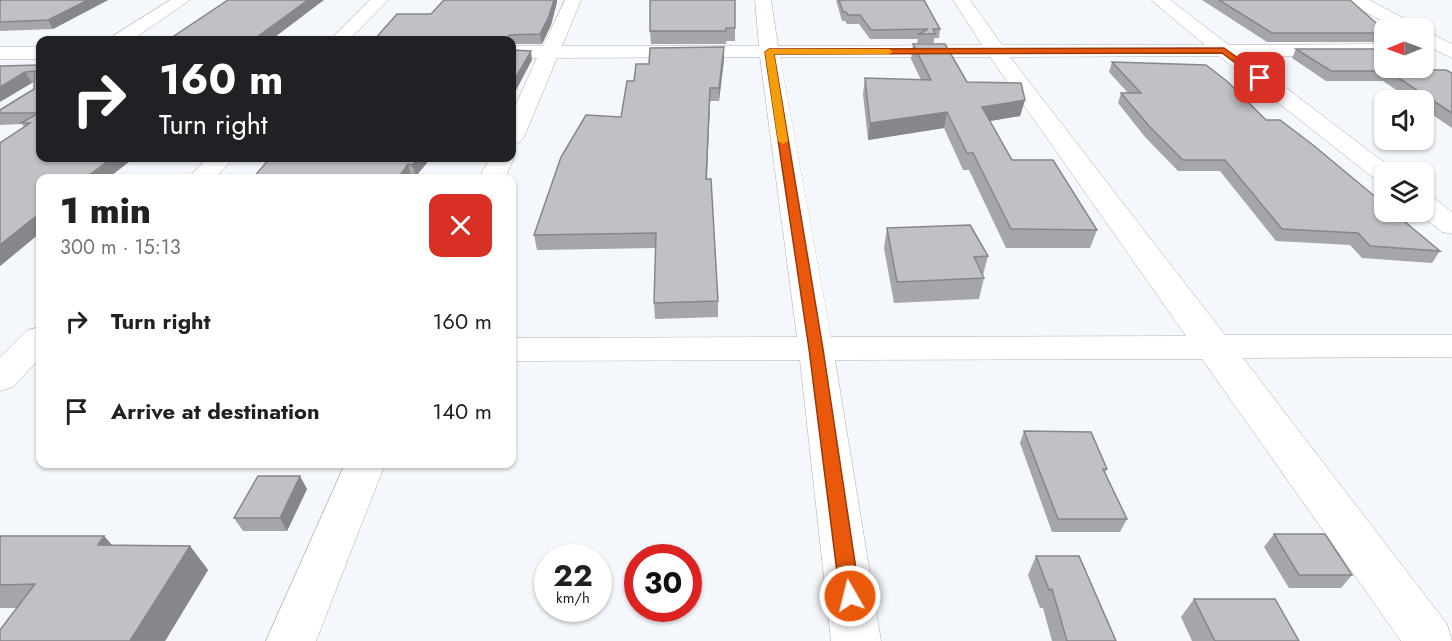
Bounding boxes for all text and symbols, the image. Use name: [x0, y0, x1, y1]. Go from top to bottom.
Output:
north arrow: [1374, 18, 1434, 78]
map controls: [1374, 18, 1434, 222]
text: 160 m: [159, 49, 283, 110]
pin: [1234, 52, 1285, 103]
icon: right: [60, 60, 138, 138]
icon: arrive: [1243, 61, 1276, 94]
button: sound: [1374, 90, 1434, 150]
text: Turn right: [159, 105, 267, 144]
button: layers: [1374, 162, 1434, 222]
text: 1 min: [60, 184, 151, 236]
button: close: [429, 194, 492, 257]
text: 300 m · 15:13: [60, 233, 181, 262]
icon: right: [60, 305, 93, 338]
text: Turn right: [111, 305, 211, 337]
text: 160 m: [432, 305, 492, 337]
icon: arrive: [60, 395, 93, 428]
text: Arrive at destination: [111, 395, 320, 427]
text: 140 m: [432, 395, 492, 427]
speed limit sign: 30: [624, 544, 702, 622]
text: 22: [553, 554, 593, 597]
position arrow: [818, 564, 882, 628]
text: km/h: [556, 587, 590, 609]

